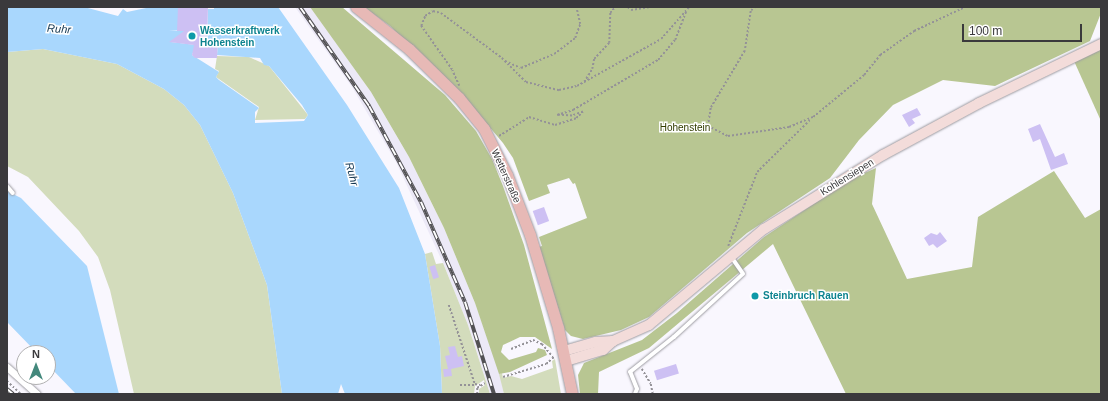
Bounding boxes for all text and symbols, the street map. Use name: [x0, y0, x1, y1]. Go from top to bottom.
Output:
scale bar: [964, 16, 1084, 42]
water label: Ruhr: [47, 22, 71, 36]
place label: Wasserkraftwerk Hohenstein: [200, 24, 280, 48]
text: 100 m: [969, 24, 1002, 38]
marker: Wasserkraftwerk Hohenstein: [187, 31, 197, 41]
park label: Hohenstein: [660, 122, 710, 134]
street label: Wetterstraße: [489, 147, 523, 205]
street label: Kohlensiepen: [818, 156, 876, 198]
water label: Ruhr: [343, 161, 361, 187]
place label: Steinbruch Rauen: [763, 290, 849, 302]
marker: Steinbruch Rauen: [750, 291, 760, 301]
north arrow: [16, 345, 56, 385]
text: N: [32, 348, 40, 360]

